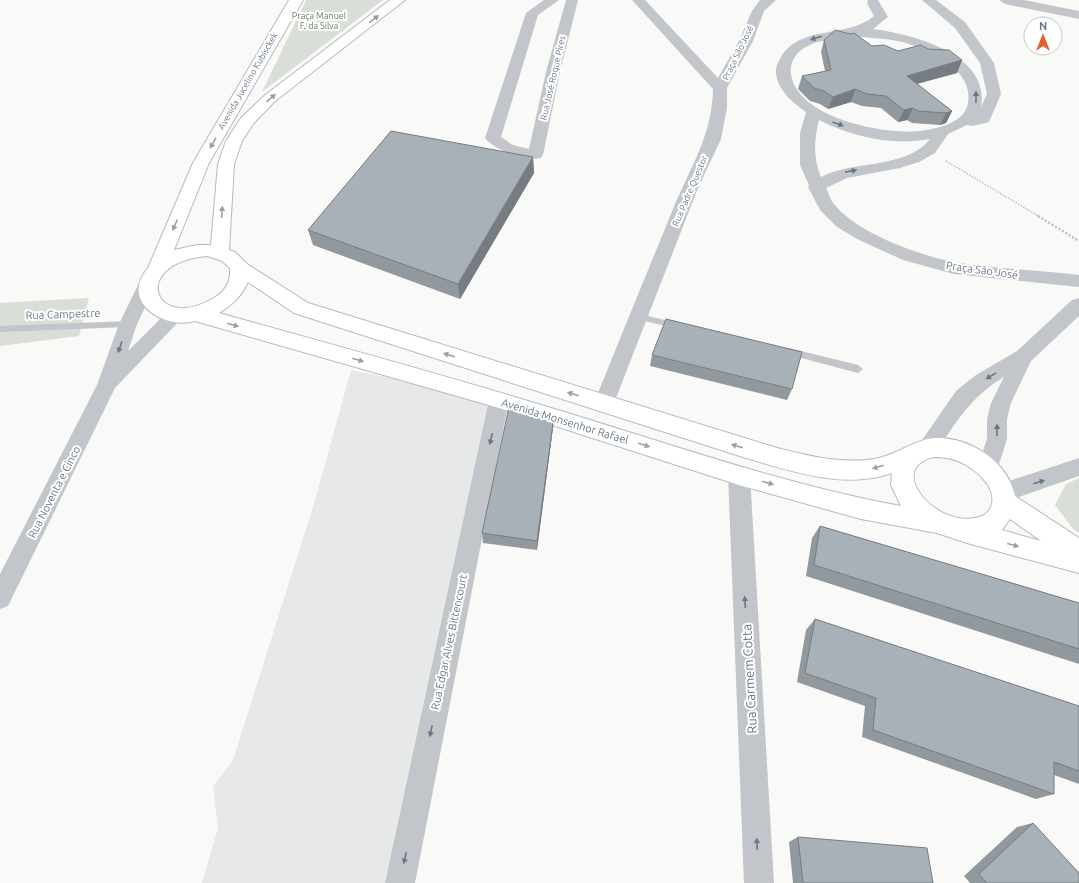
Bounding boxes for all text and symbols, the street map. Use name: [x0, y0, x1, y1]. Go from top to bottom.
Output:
park label: Praça Manuel F. da Silva: [292, 11, 347, 31]
one-way arrow: [369, 15, 379, 23]
north arrow: [1023, 16, 1063, 56]
text: N: [1039, 20, 1047, 32]
street label: Praça São José: [720, 24, 756, 82]
street label: Avenida Jucelino Kubisckek: [216, 30, 280, 131]
street label: Rua José Roque Pires: [538, 35, 568, 121]
one-way arrow: [810, 35, 822, 41]
one-way arrow: [973, 90, 979, 103]
one-way arrow: [266, 94, 277, 103]
one-way arrow: [833, 121, 845, 127]
one-way arrow: [209, 137, 216, 149]
street label: Rua Padre Questor: [671, 153, 710, 228]
one-way arrow: [845, 168, 857, 174]
one-way arrow: [218, 206, 225, 218]
one-way arrow: [172, 219, 178, 231]
street label: Praça São José: [945, 259, 1019, 281]
street label: Rua Campestre: [25, 307, 101, 321]
one-way arrow: [227, 322, 239, 328]
one-way arrow: [117, 341, 123, 353]
one-way arrow: [443, 351, 455, 357]
one-way arrow: [352, 357, 364, 363]
one-way arrow: [985, 372, 997, 379]
one-way arrow: [567, 391, 579, 397]
street label: Avenida Monsenhor Rafael: [500, 396, 630, 446]
one-way arrow: [994, 423, 1000, 436]
one-way arrow: [488, 432, 494, 445]
one-way arrow: [638, 442, 650, 448]
one-way arrow: [731, 443, 743, 449]
street label: Rua Noventa e Cinco: [26, 444, 82, 540]
one-way arrow: [871, 464, 883, 470]
one-way arrow: [1034, 479, 1046, 485]
one-way arrow: [762, 480, 774, 486]
one-way arrow: [1007, 542, 1019, 548]
street label: Rua Edgar Alves Bittencourt: [429, 573, 469, 711]
one-way arrow: [742, 595, 748, 608]
street label: Rua Carmem Cotta: [739, 624, 759, 734]
one-way arrow: [428, 724, 434, 737]
one-way arrow: [753, 838, 760, 850]
one-way arrow: [402, 852, 408, 864]

